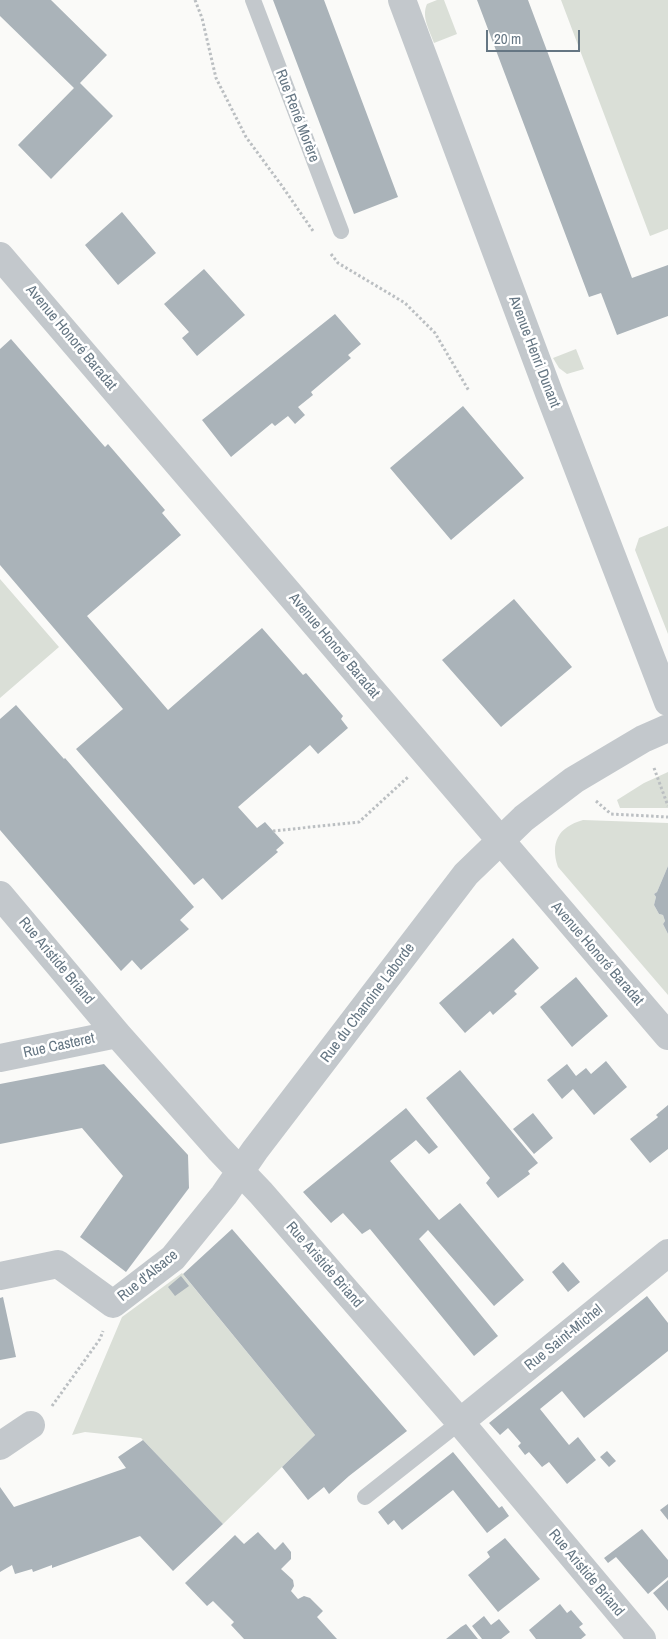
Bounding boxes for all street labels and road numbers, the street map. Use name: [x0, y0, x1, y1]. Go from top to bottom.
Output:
street label: Rue René Morère: [271, 67, 323, 165]
street label: Avenue Honoré Baradat: [22, 282, 120, 394]
street label: Avenue Henri Dunant: [504, 294, 564, 410]
street label: Avenue Honoré Baradat: [285, 590, 383, 702]
street label: Avenue Honoré Baradat: [547, 898, 647, 1010]
street label: Rue Aristide Briand: [14, 914, 98, 1008]
street label: Rue du Chanoine Laborde: [317, 940, 419, 1066]
street label: Rue Casteret: [22, 1030, 96, 1062]
street label: Rue Aristide Briand: [282, 1218, 366, 1312]
street label: Rue d'Alsace: [114, 1246, 182, 1306]
street label: Rue Saint-Michel: [521, 1301, 607, 1375]
street label: Rue Aristide Briand: [544, 1526, 628, 1620]

